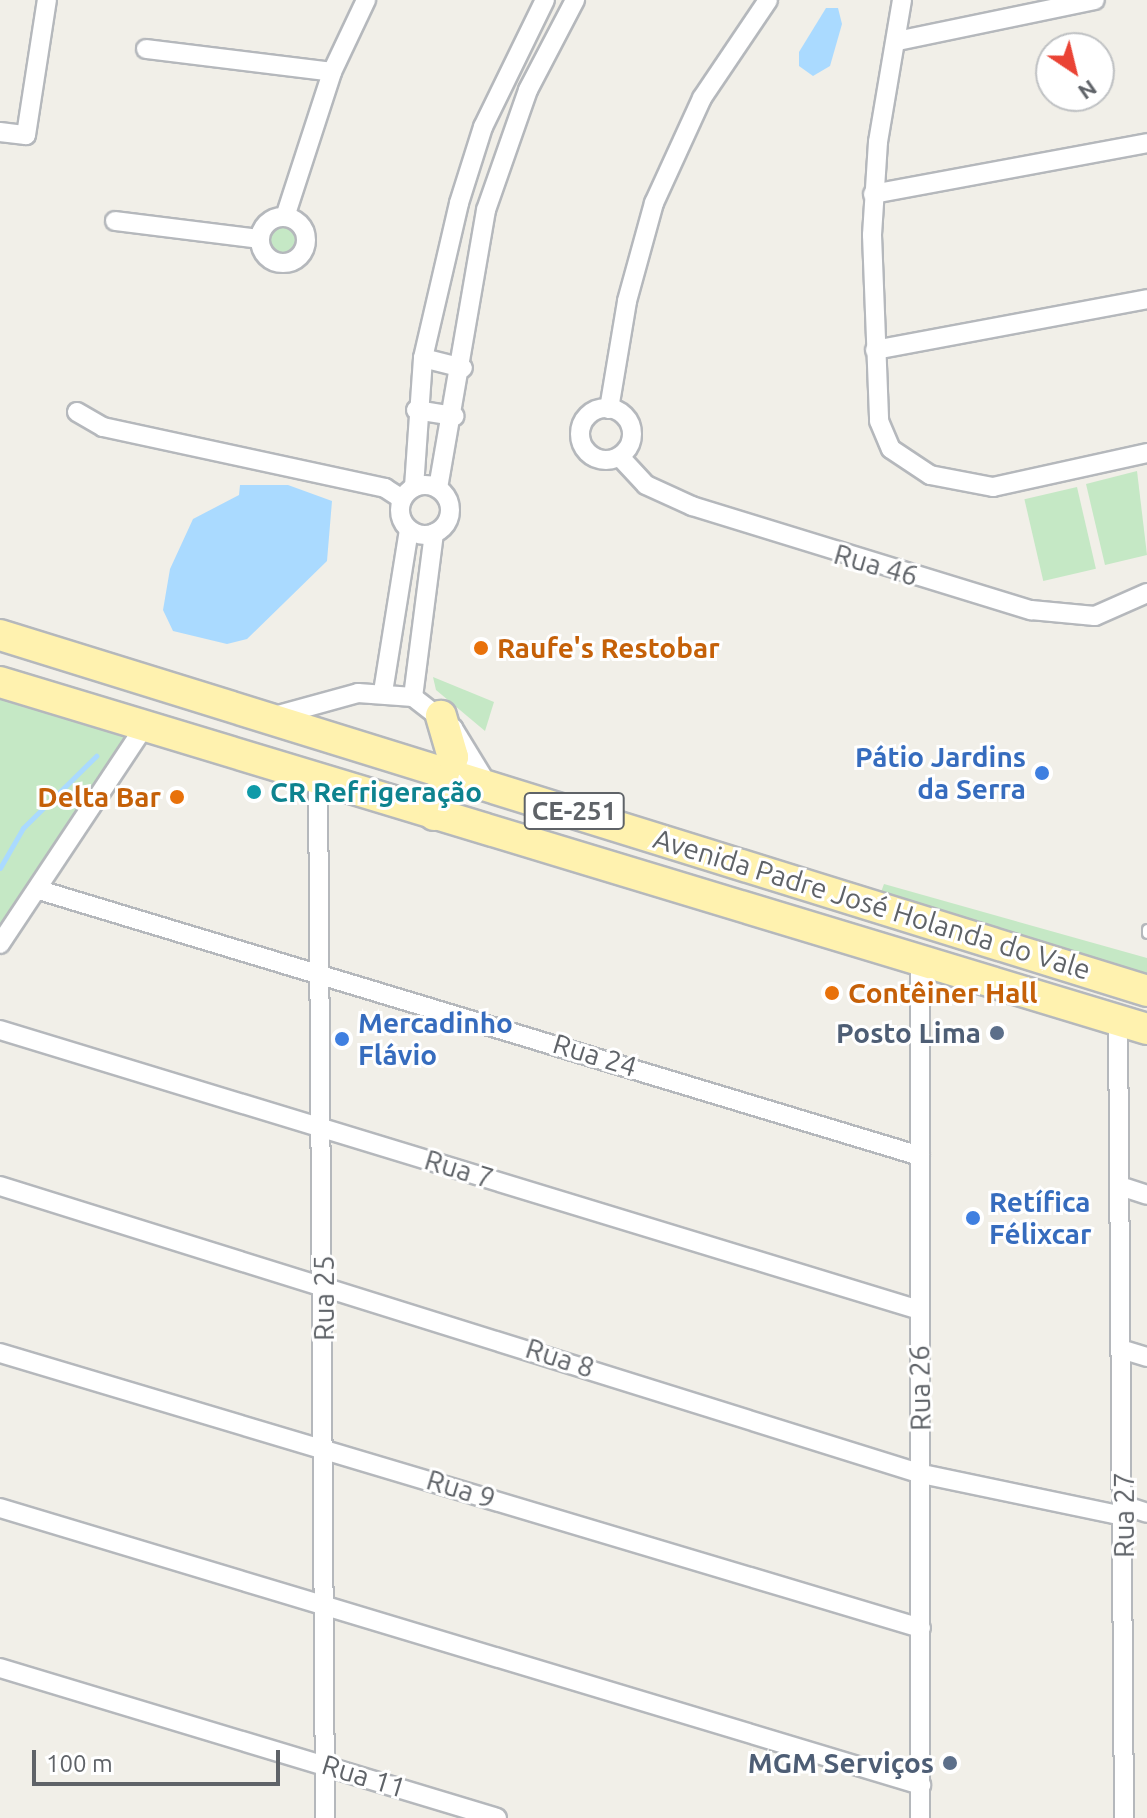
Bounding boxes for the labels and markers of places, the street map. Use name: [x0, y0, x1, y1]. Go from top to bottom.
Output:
place label: Raufe's Restobar: [497, 631, 720, 665]
marker: Raufe's Restobar: [472, 639, 490, 657]
place label: Pátio Jardins da Serra: [855, 740, 1026, 806]
marker: Pátio Jardins da Serra: [1033, 764, 1051, 782]
place label: CR Refrigeração: [270, 775, 482, 809]
place label: Delta Bar: [37, 780, 161, 814]
marker: CR Refrigeração: [245, 783, 263, 801]
marker: Delta Bar: [168, 788, 186, 806]
place label: Contêiner Hall: [848, 976, 1038, 1010]
marker: Contêiner Hall: [823, 984, 841, 1002]
place label: Mercadinho Flávio: [358, 1006, 513, 1072]
place label: Posto Lima: [836, 1016, 981, 1050]
marker: Posto Lima: [988, 1024, 1006, 1042]
marker: Mercadinho Flávio: [333, 1030, 351, 1048]
place label: Retífica Félixcar: [989, 1185, 1091, 1251]
marker: Retífica Félixcar: [964, 1209, 982, 1227]
place label: MGM Serviços: [748, 1746, 934, 1780]
marker: MGM Serviços: [941, 1754, 959, 1772]

